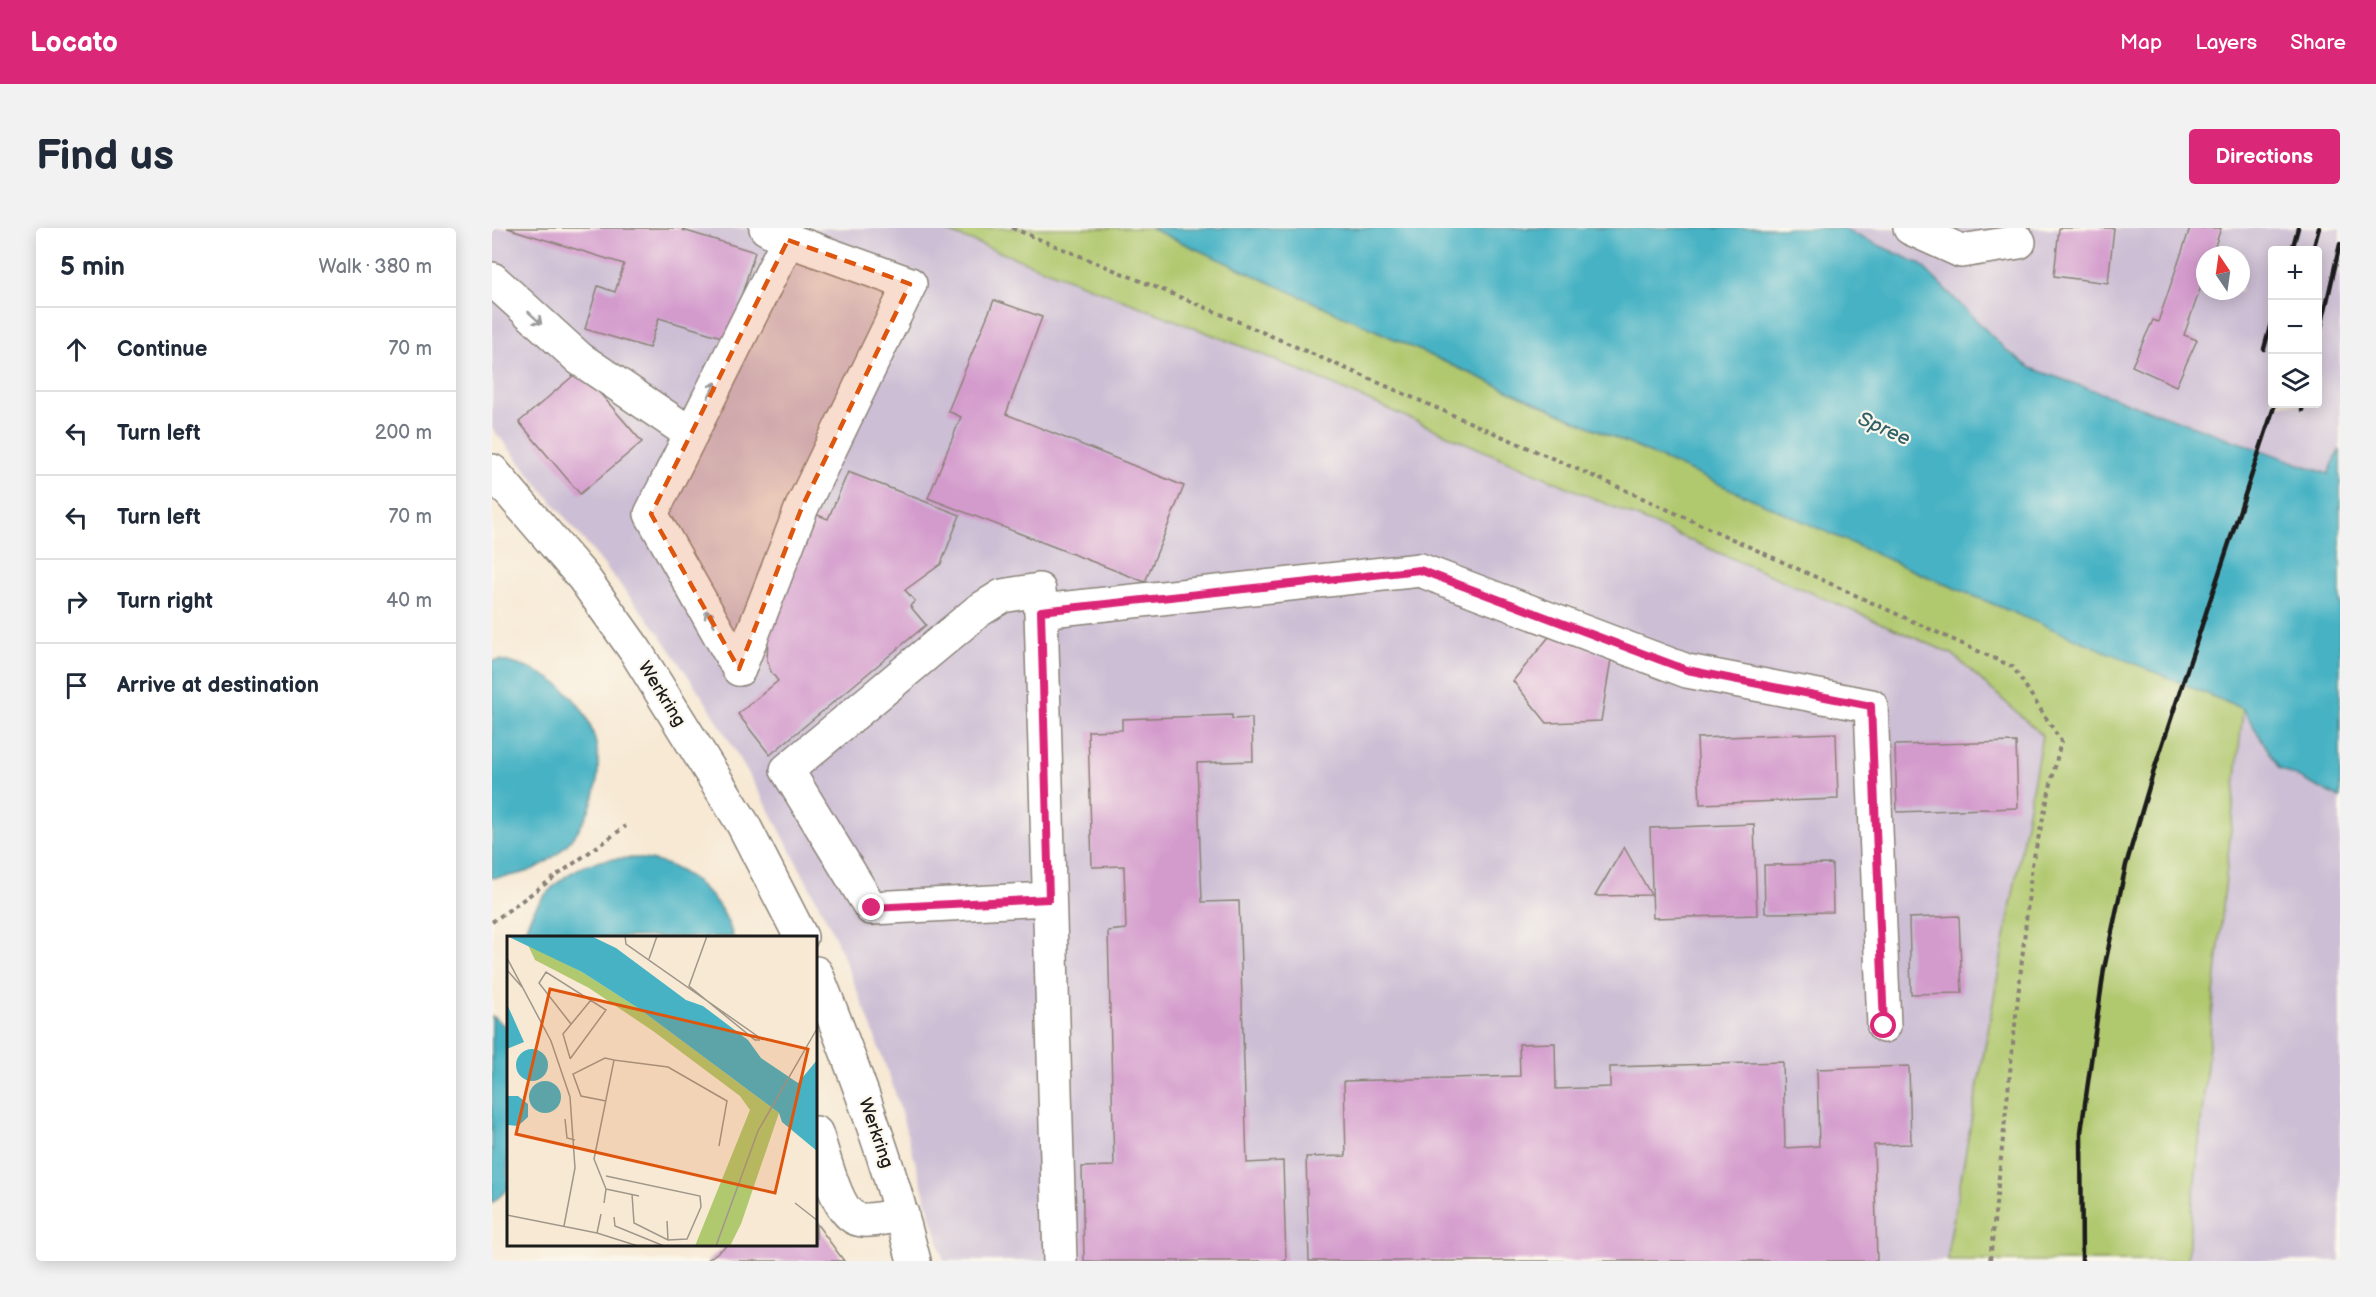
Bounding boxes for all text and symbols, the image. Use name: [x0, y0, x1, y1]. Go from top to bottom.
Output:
text: Locato: [30, 26, 118, 59]
text: Map: [2120, 30, 2162, 55]
text: Layers: [2195, 30, 2257, 55]
text: Share: [2290, 30, 2346, 55]
button: Directions: [2189, 129, 2340, 184]
text: Find us: [36, 131, 174, 182]
north arrow: [2196, 246, 2250, 300]
map controls: [2268, 246, 2322, 408]
button: +: [2268, 246, 2322, 300]
text: 5 min: [60, 252, 125, 283]
text: Walk · 380 m: [319, 255, 432, 279]
button: −: [2268, 300, 2322, 354]
one-way arrow: [527, 311, 542, 325]
icon: ahead: [60, 333, 93, 366]
text: Continue: [117, 336, 207, 363]
text: 70 m: [388, 337, 432, 361]
button: layers: [2268, 354, 2322, 408]
one-way arrow: [707, 382, 719, 400]
water label: Spree: [1854, 407, 1914, 451]
icon: left: [60, 417, 93, 450]
text: Turn left: [117, 420, 201, 447]
text: 200 m: [375, 421, 432, 445]
icon: left: [60, 501, 93, 534]
text: Turn left: [117, 504, 201, 531]
text: 70 m: [388, 505, 432, 529]
icon: right: [60, 585, 93, 618]
text: Turn right: [117, 588, 213, 615]
text: 40 m: [386, 589, 432, 613]
one-way arrow: [704, 610, 716, 627]
street label: Werkring: [634, 658, 690, 730]
icon: arrive: [60, 669, 93, 702]
text: Arrive at destination: [117, 672, 319, 699]
route end: [858, 894, 884, 920]
inset map: [507, 936, 818, 1246]
route start: [1870, 1012, 1896, 1038]
street label: Werkring: [854, 1095, 898, 1171]

